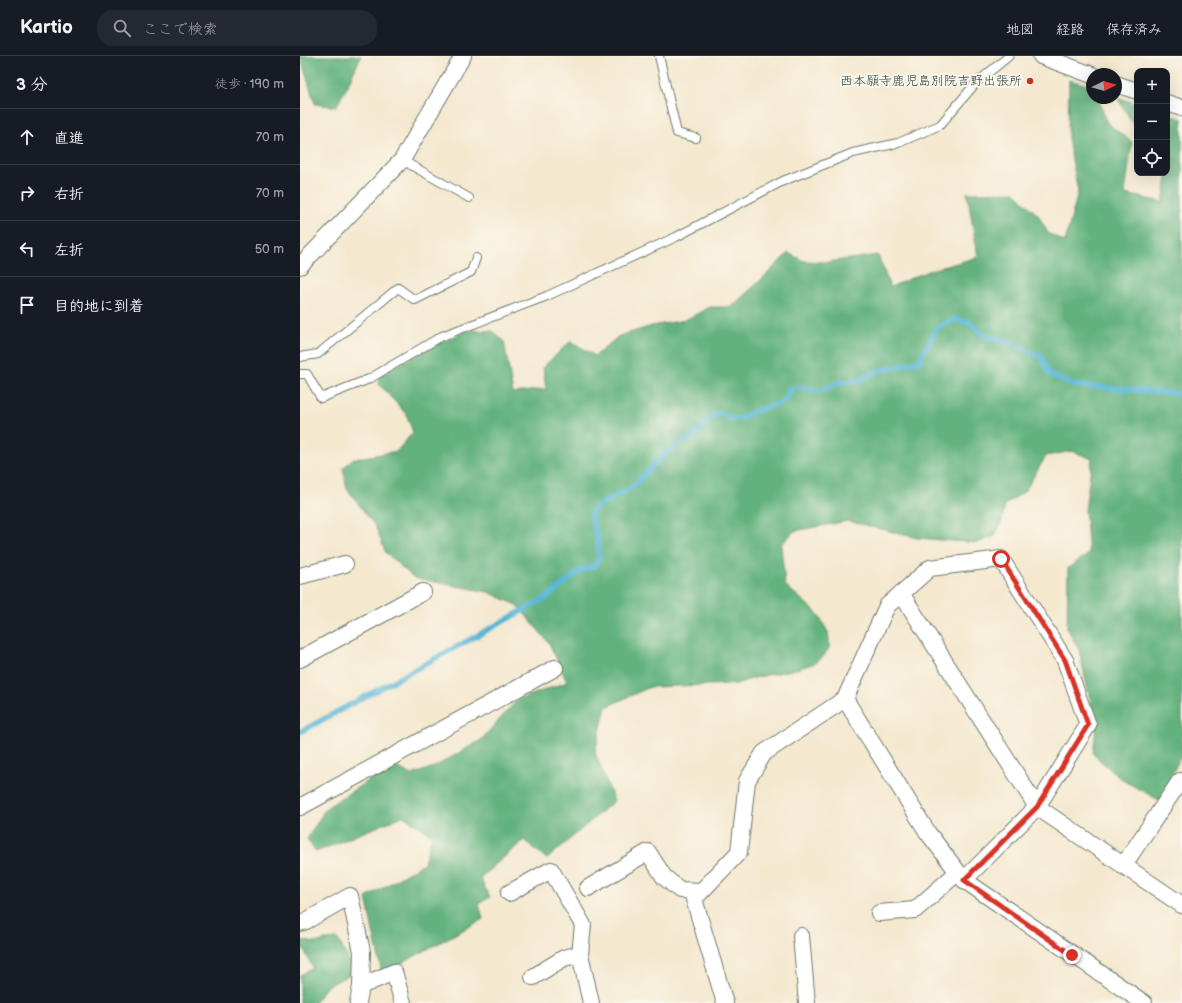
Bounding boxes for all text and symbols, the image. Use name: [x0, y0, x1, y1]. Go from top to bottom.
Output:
search box: [97, 10, 377, 46]
text: Kartio: [20, 16, 73, 39]
icon: search: [111, 17, 133, 39]
text: ここで検索: [143, 20, 218, 39]
text: 地図: [1006, 21, 1034, 38]
text: 経路: [1056, 21, 1084, 38]
text: 保存済み: [1106, 21, 1162, 38]
north arrow: [1086, 68, 1122, 104]
map controls: [1134, 68, 1170, 176]
button: +: [1134, 68, 1170, 104]
place label: 西本願寺鹿児島別院吉野出張所: [840, 73, 1022, 89]
text: 3 分: [16, 75, 48, 95]
text: 徒歩 · 190 m: [215, 76, 284, 92]
marker: 西本願寺鹿児島別院吉野出張所: [1025, 76, 1035, 86]
button: −: [1134, 104, 1170, 140]
icon: ahead: [16, 126, 38, 148]
text: 直進: [54, 129, 84, 148]
text: 70 m: [256, 129, 284, 145]
button: locate: [1134, 140, 1170, 176]
icon: right: [16, 182, 38, 204]
text: 右折: [54, 185, 84, 204]
text: 70 m: [256, 185, 284, 201]
icon: left: [16, 238, 38, 260]
text: 左折: [54, 241, 84, 260]
text: 50 m: [255, 241, 284, 257]
icon: arrive: [16, 294, 38, 316]
text: 目的地に到着: [54, 297, 144, 316]
route start: [992, 550, 1010, 568]
route end: [1063, 946, 1081, 964]

